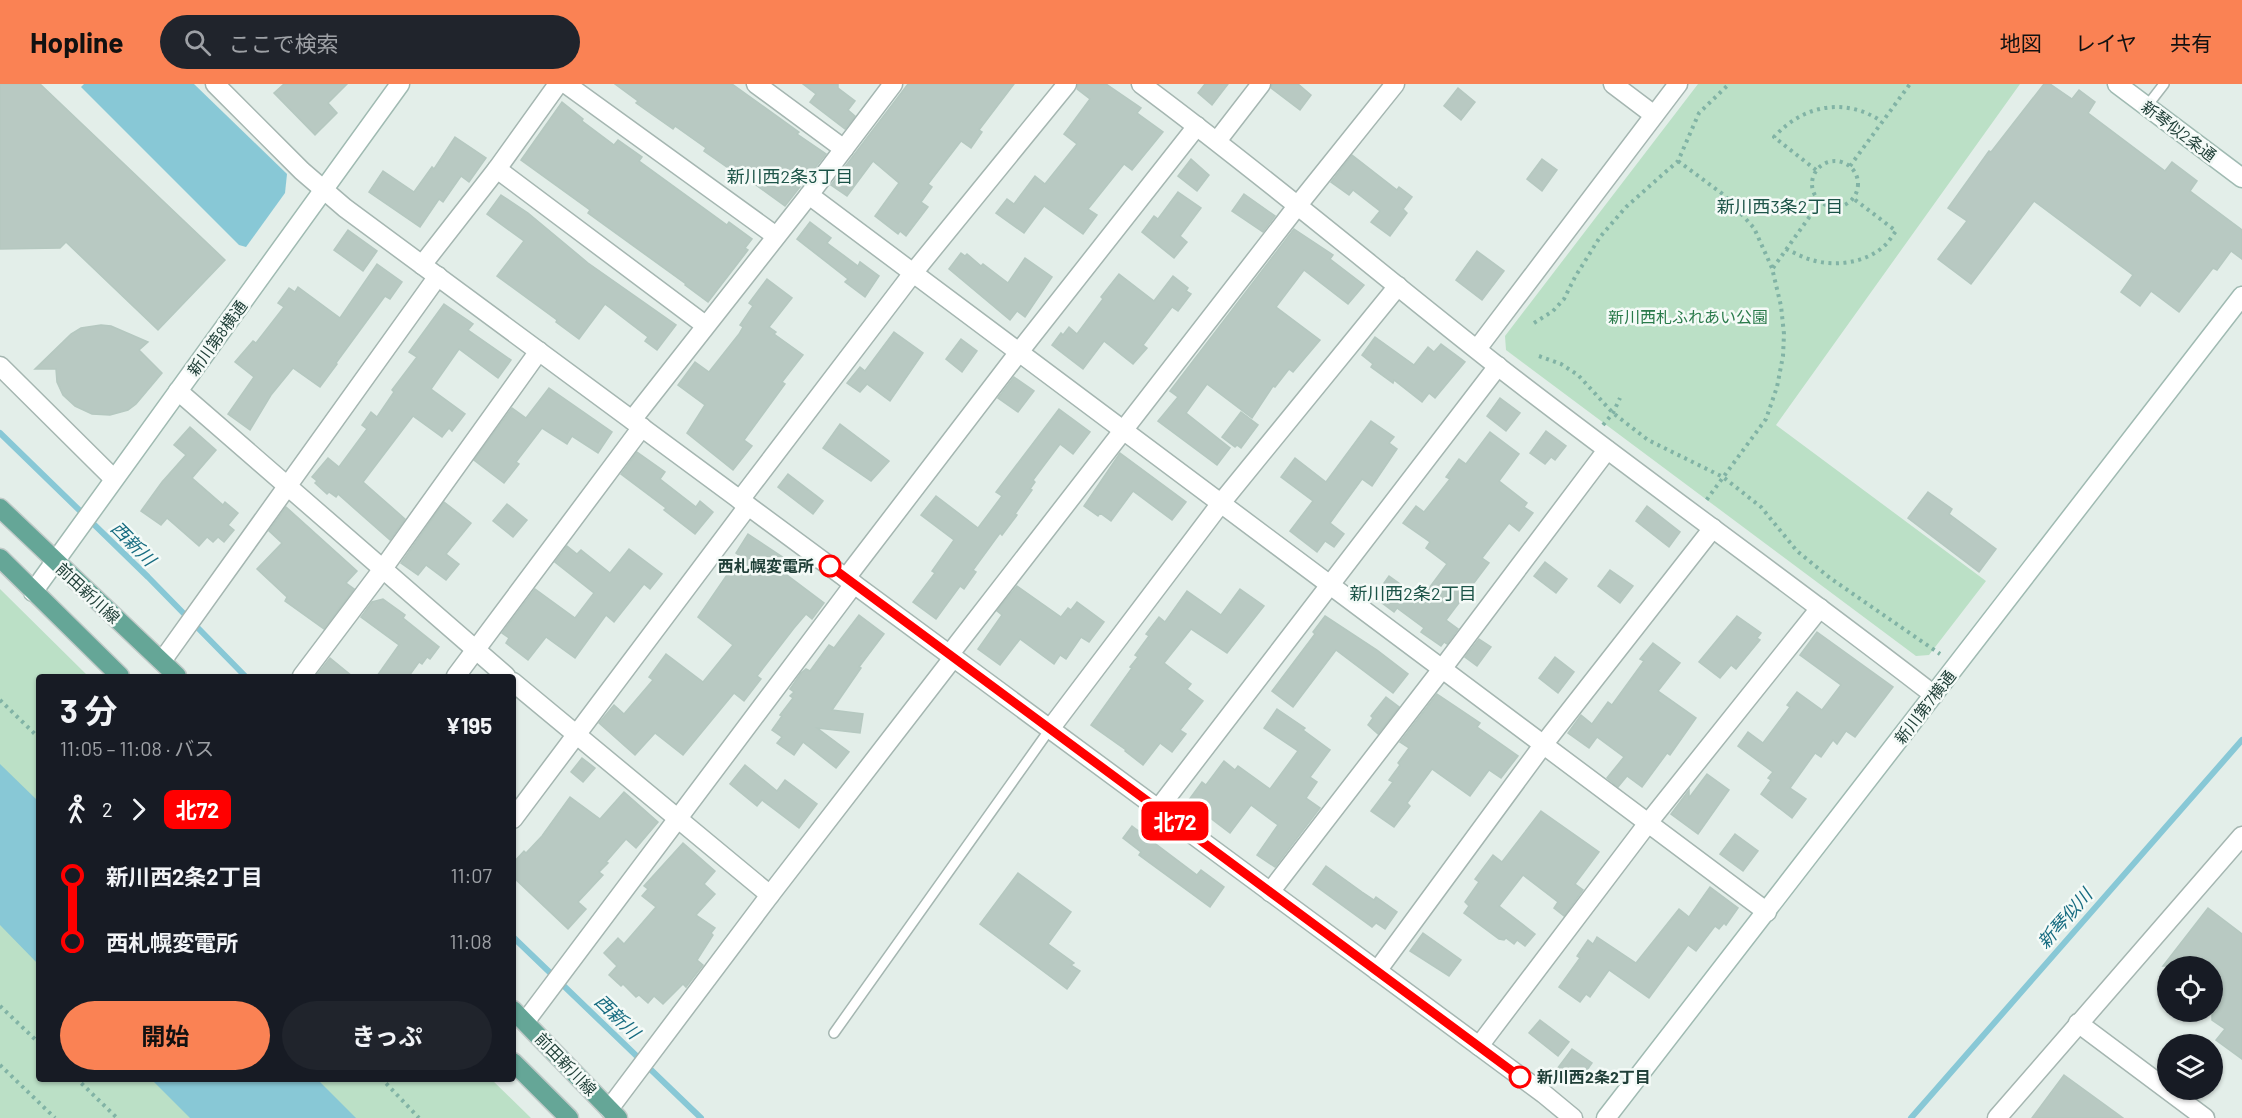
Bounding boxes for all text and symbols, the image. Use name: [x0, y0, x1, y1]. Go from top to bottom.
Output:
search box: [160, 15, 580, 69]
text: Hopline: [30, 25, 124, 59]
icon: search: [181, 26, 214, 59]
text: ここで検索: [229, 30, 339, 56]
text: 地図: [2000, 30, 2042, 55]
text: レイヤ: [2075, 30, 2137, 55]
text: 共有: [2170, 30, 2212, 55]
street label: 新琴似2条通: [2138, 96, 2220, 165]
district label: 新川西2条3丁目: [727, 165, 853, 187]
district label: 新川西3条2丁目: [1717, 195, 1843, 217]
street label: 新川第8横通: [183, 296, 250, 379]
park label: 新川西札ふれあい公園: [1608, 307, 1768, 326]
water label: 西新川: [107, 516, 162, 572]
marker: 西札幌変電所: [819, 555, 841, 577]
place label: 西札幌変電所: [718, 556, 814, 575]
street label: 前田新川線: [53, 558, 124, 627]
district label: 新川西2条2丁目: [1349, 582, 1477, 604]
street label: 新川第7横通: [1890, 666, 1959, 747]
text: 3 分: [60, 690, 117, 730]
text: ¥195: [446, 712, 492, 738]
text: 11:05 – 11:08 · バス: [60, 736, 214, 760]
icon: walk: [60, 793, 93, 826]
icon: forward: [122, 793, 155, 826]
text: 2: [102, 797, 113, 821]
text: 北72: [176, 797, 219, 822]
line badge: 北72: [1140, 802, 1210, 840]
text: 北72: [1153, 809, 1197, 834]
text: 新川西2条2丁目: [106, 863, 263, 889]
text: 11:07: [450, 863, 492, 887]
water label: 新琴似川: [2032, 882, 2097, 953]
text: 西札幌変電所: [106, 929, 238, 955]
text: 11:08: [449, 929, 492, 953]
map controls: [2157, 956, 2223, 1100]
button: locate: [2157, 956, 2223, 1022]
water label: 西新川: [591, 990, 646, 1044]
button: 開始: [60, 1001, 270, 1070]
button: きっぷ: [282, 1001, 492, 1070]
street label: 前田新川線: [532, 1028, 601, 1099]
button: layers: [2157, 1034, 2223, 1100]
marker: 新川西2条2丁目: [1509, 1066, 1531, 1088]
place label: 新川西2条2丁目: [1537, 1067, 1651, 1086]

